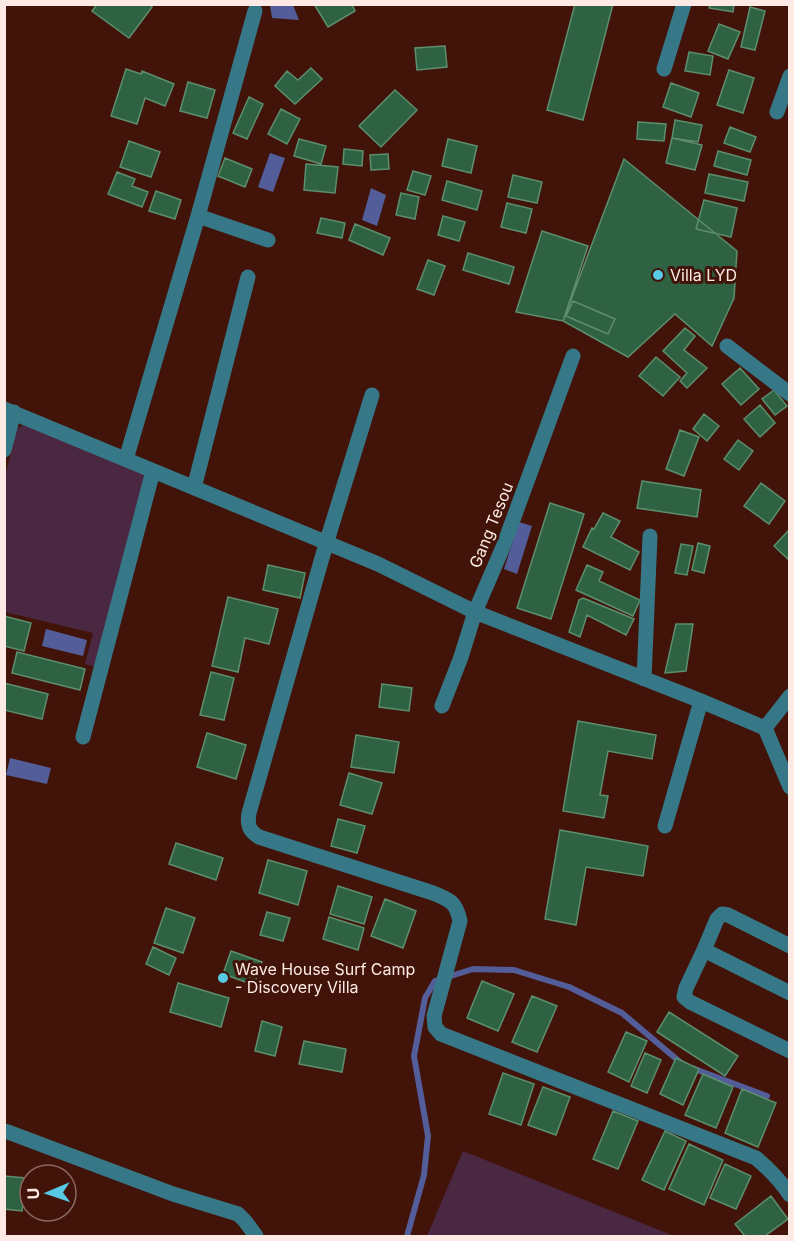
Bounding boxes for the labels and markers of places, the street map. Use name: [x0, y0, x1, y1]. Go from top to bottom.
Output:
place label: Villa LYD: [670, 265, 737, 285]
marker: Villa LYD: [651, 268, 665, 282]
place label: Wave House Surf Camp - Discovery Villa: [235, 959, 415, 997]
marker: Wave House Surf Camp - Discovery Villa: [216, 971, 230, 985]

